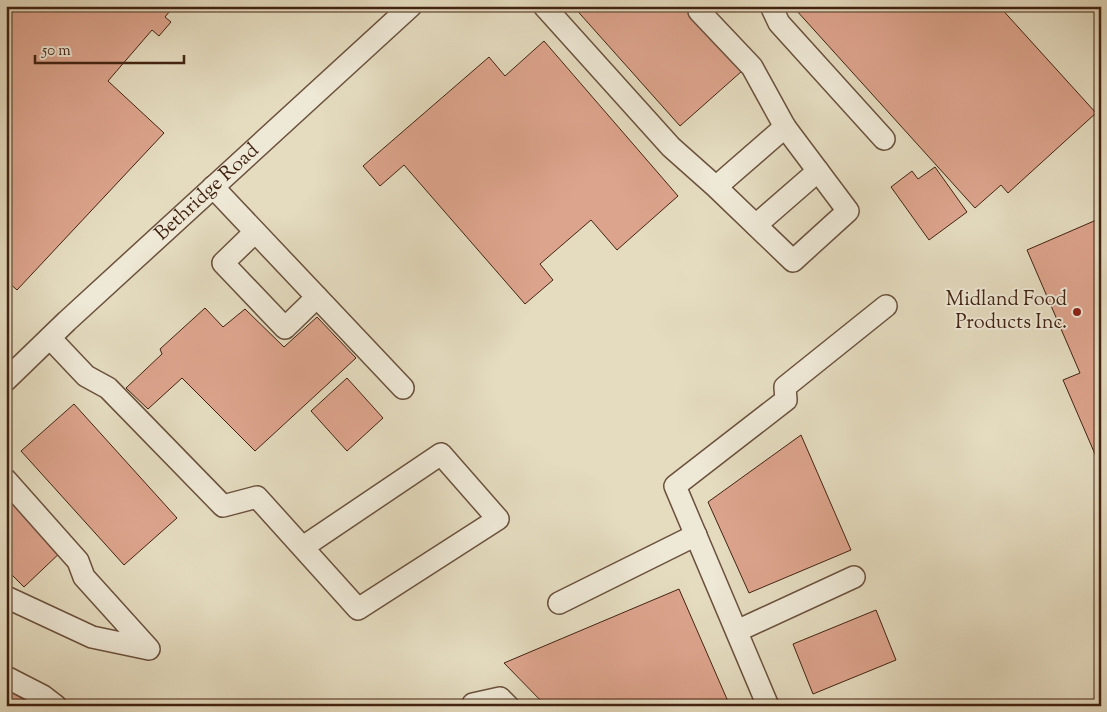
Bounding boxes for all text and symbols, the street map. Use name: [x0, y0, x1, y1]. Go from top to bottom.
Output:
scale bar: [35, 32, 184, 64]
text: 50 m: [41, 41, 71, 62]
street label: Bethridge Road: [148, 137, 266, 248]
place label: Midland Food Products Inc.: [946, 286, 1067, 338]
marker: Midland Food Products Inc.: [1071, 306, 1083, 318]

